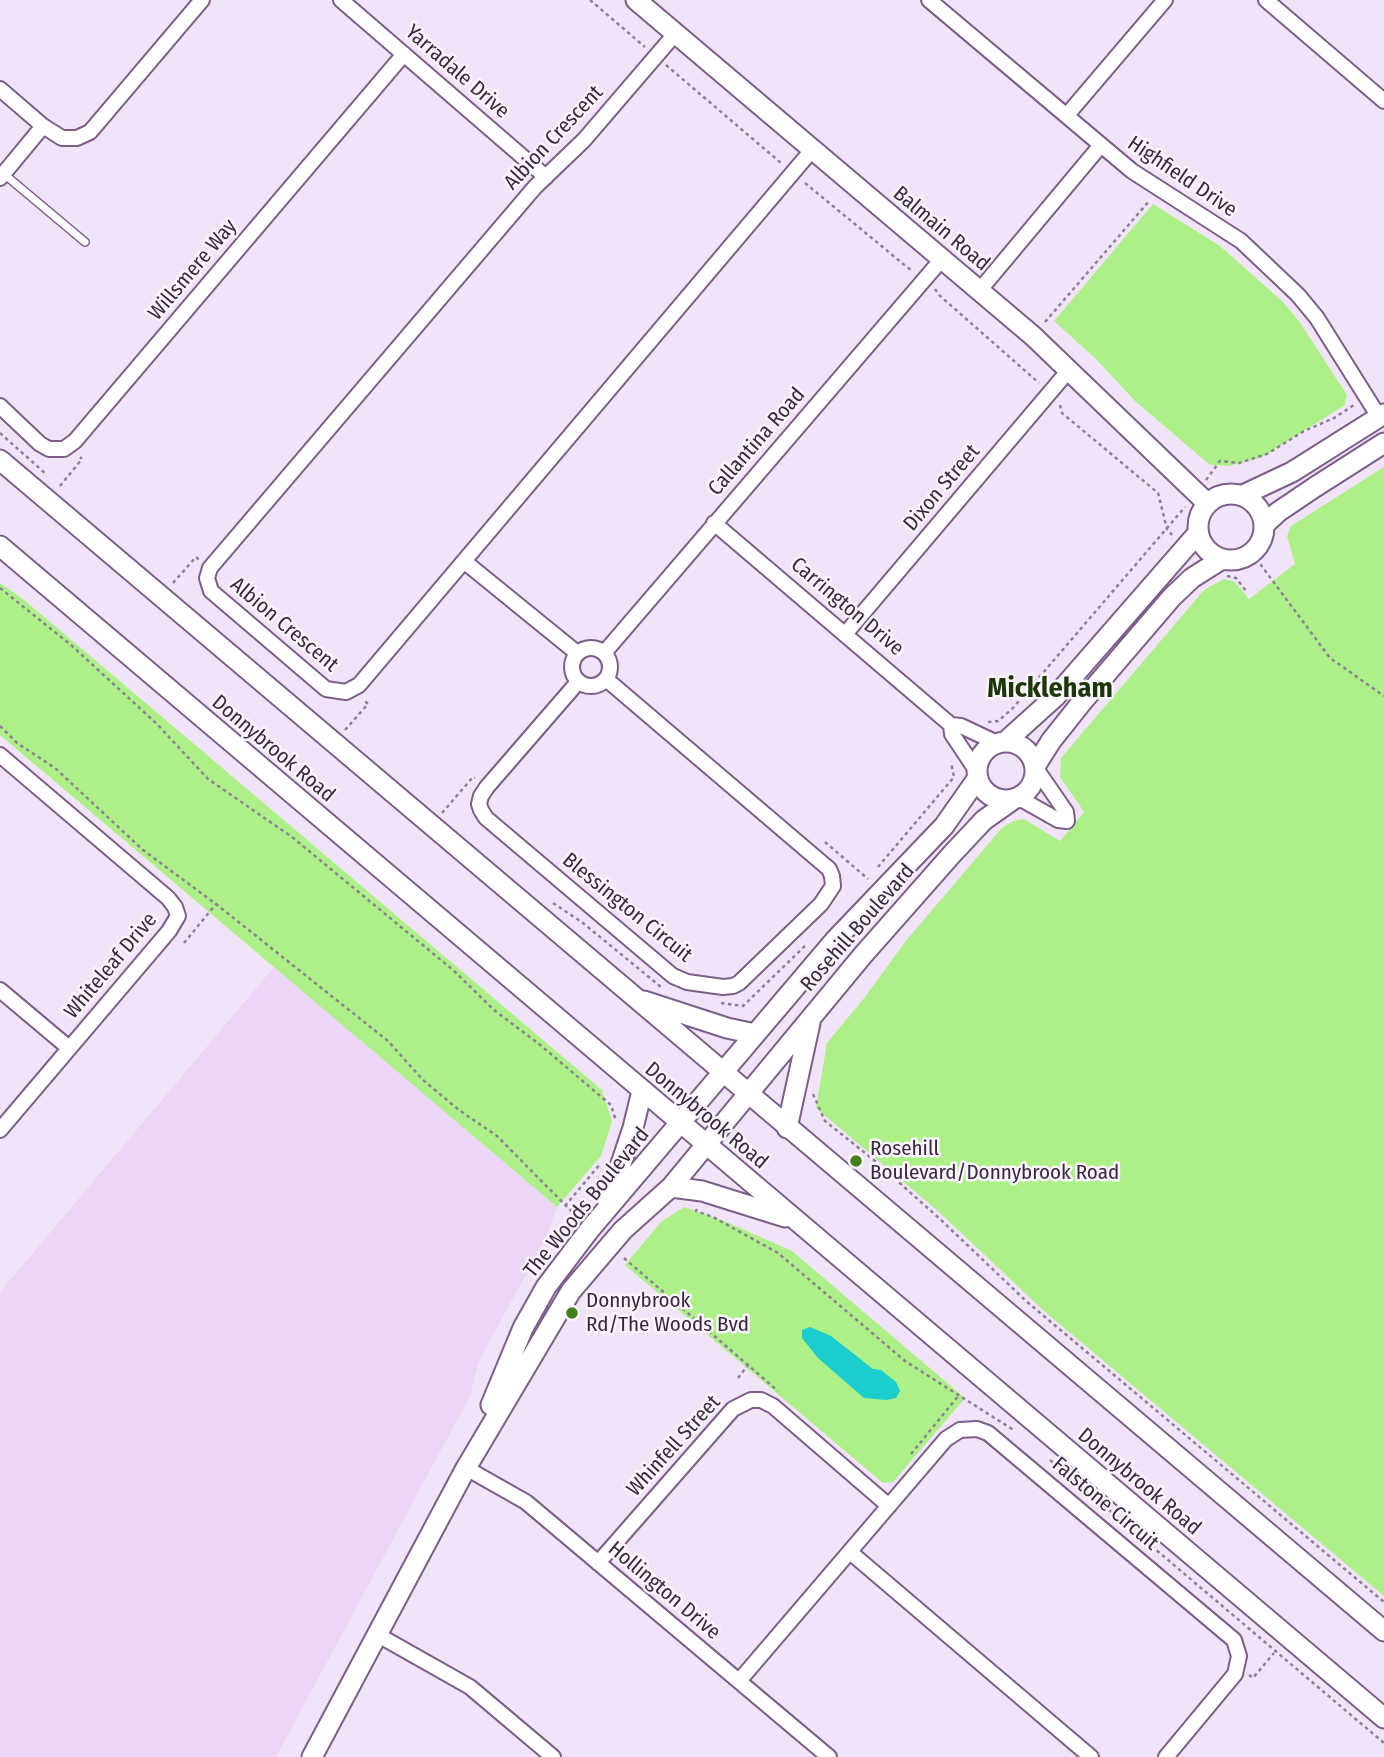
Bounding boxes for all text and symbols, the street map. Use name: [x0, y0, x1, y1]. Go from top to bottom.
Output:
street label: Yarradale Drive: [400, 20, 514, 124]
street label: Albion Crescent: [499, 81, 609, 195]
street label: Highfield Drive: [1123, 131, 1241, 223]
street label: Balmain Road: [888, 181, 994, 277]
street label: Willsmere Way: [143, 214, 243, 326]
street label: Callantina Road: [703, 383, 811, 501]
street label: Dixon Street: [899, 440, 985, 536]
street label: Carrington Drive: [785, 552, 909, 662]
street label: Albion Crescent: [225, 572, 343, 678]
district label: Mickleham: [987, 672, 1113, 706]
street label: Donnybrook Road: [206, 690, 340, 808]
street label: Blessington Circuit: [557, 848, 697, 968]
street label: Rosehill Boulevard: [796, 859, 920, 997]
street label: Whiteleaf Drive: [59, 908, 163, 1024]
street label: Donnybrook Road: [639, 1057, 773, 1175]
street label: The Woods Boulevard: [519, 1123, 655, 1283]
place label: Rosehill Boulevard/Donnybrook Road: [870, 1136, 1119, 1186]
marker: Rosehill Boulevard/Donnybrook Road: [848, 1153, 864, 1169]
place label: Donnybrook Rd/The Woods Bvd: [586, 1288, 749, 1338]
marker: Donnybrook Rd/The Woods Bvd: [564, 1305, 580, 1321]
street label: Whinfell Street: [622, 1390, 726, 1502]
street label: Donnybrook Road: [1072, 1423, 1206, 1541]
street label: Falstone Circuit: [1047, 1452, 1163, 1556]
street label: Hollington Drive: [603, 1537, 725, 1645]

